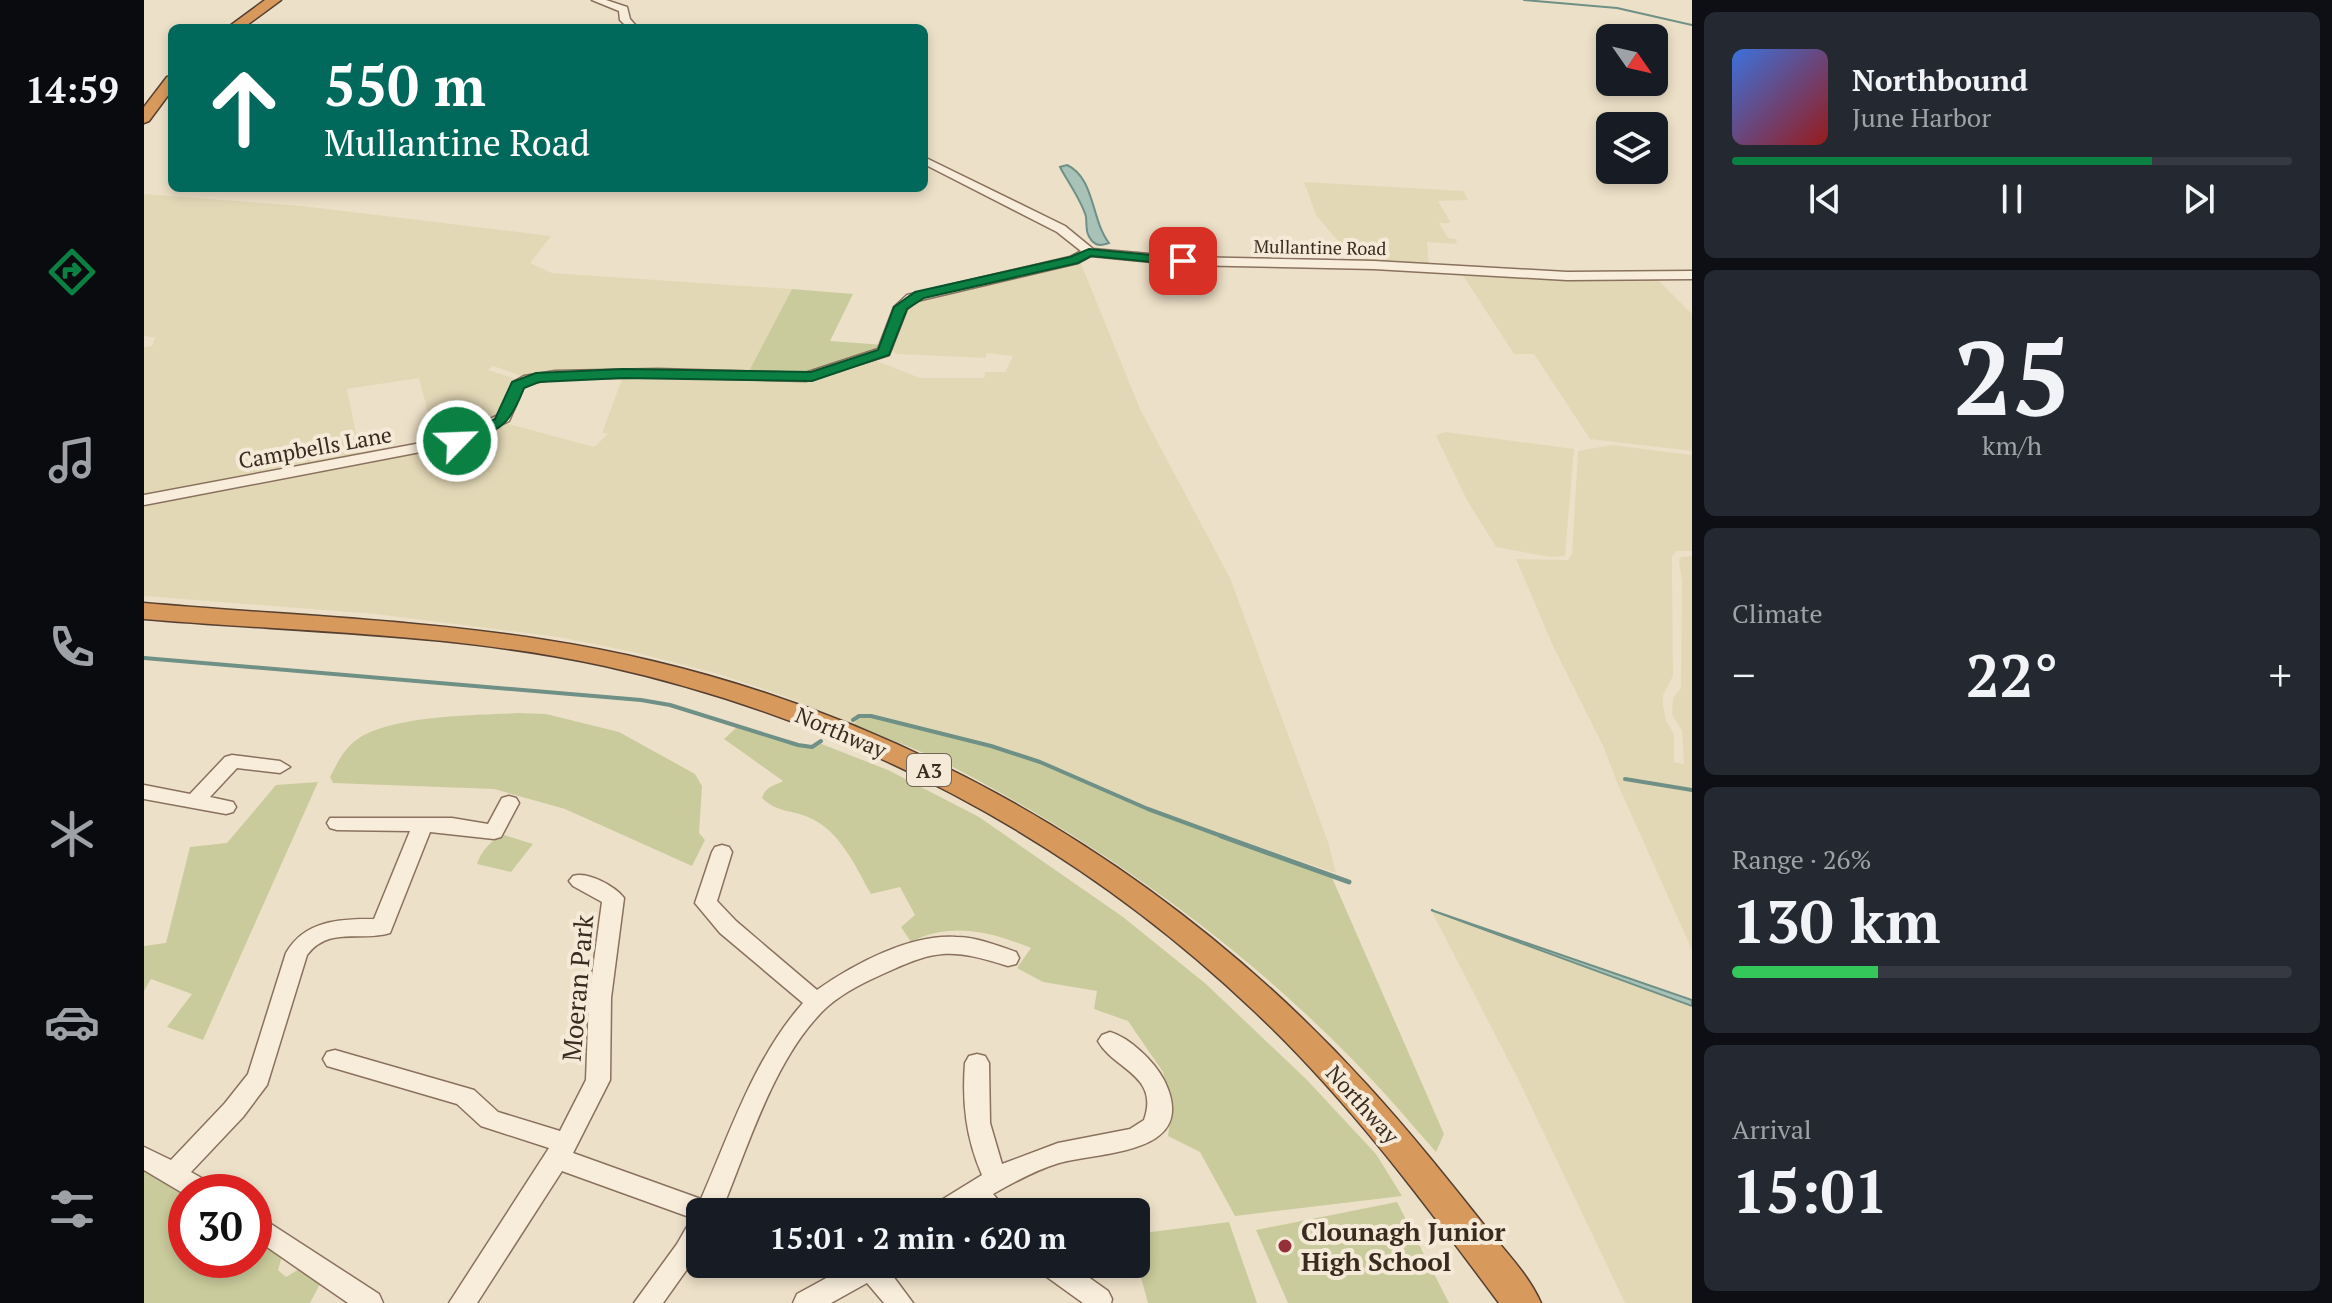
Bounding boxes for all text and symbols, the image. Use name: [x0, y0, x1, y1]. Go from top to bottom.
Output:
north arrow: [1596, 24, 1668, 96]
map controls: [1596, 24, 1668, 184]
text: 550 m: [324, 48, 486, 122]
icon: ahead: [192, 56, 296, 160]
text: Northbound: [1852, 60, 2028, 100]
text: 14:59: [25, 66, 119, 113]
text: June Harbor: [1852, 100, 1991, 134]
button: layers: [1596, 112, 1668, 184]
text: Mullantine Road: [324, 119, 590, 166]
icon: previous: [1803, 177, 1847, 221]
icon: pause: [1990, 177, 2034, 221]
icon: next: [2177, 177, 2221, 221]
pin: [1149, 227, 1217, 295]
street label: Mullantine Road: [1253, 234, 1387, 260]
icon: arrive: [1161, 239, 1205, 283]
icon: directions: [44, 244, 100, 300]
text: 25: [1953, 307, 2071, 445]
position arrow: [415, 399, 499, 483]
street label: Campbells Lane: [236, 419, 394, 475]
text: km/h: [1982, 428, 2042, 462]
icon: music: [44, 432, 100, 488]
text: Climate: [1732, 596, 1823, 630]
icon: phone: [44, 619, 100, 675]
text: 22°: [1966, 635, 2058, 714]
text: −: [1732, 645, 1755, 704]
text: +: [2269, 645, 2292, 704]
street label: Northway: [791, 700, 892, 764]
road number: A3: [907, 754, 951, 786]
icon: climate: [44, 806, 100, 862]
text: Range · 26%: [1732, 842, 1871, 876]
text: 130 km: [1732, 881, 1940, 960]
street label: Moeran Park: [554, 913, 600, 1063]
icon: car: [44, 994, 100, 1050]
street label: Northway: [1320, 1059, 1406, 1150]
text: Arrival: [1732, 1112, 1812, 1146]
text: 15:01: [1732, 1151, 1888, 1230]
speed limit sign: 30: [168, 1174, 272, 1278]
icon: filters: [44, 1181, 100, 1237]
place label: Clounagh Junior High School: [1301, 1214, 1506, 1278]
text: 15:01 · 2 min · 620 m: [770, 1218, 1066, 1258]
marker: Clounagh Junior High School: [1276, 1237, 1294, 1255]

